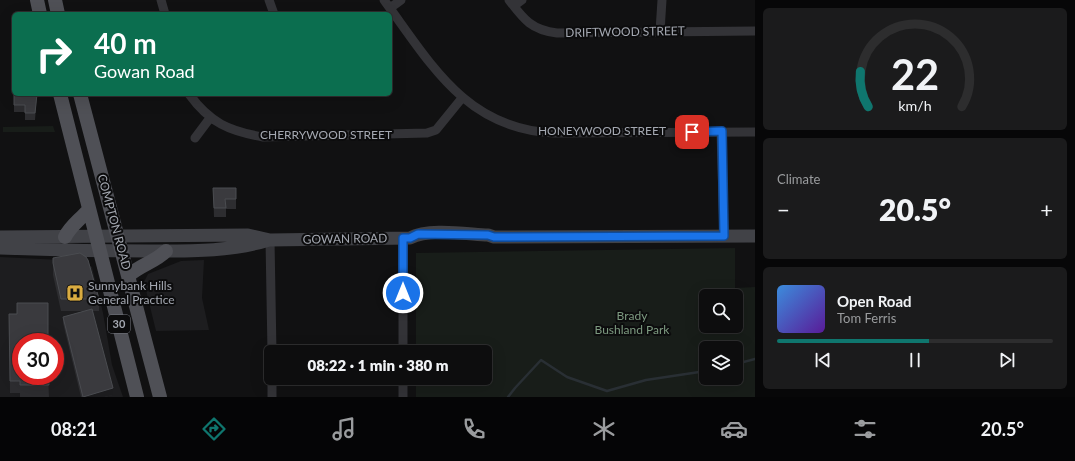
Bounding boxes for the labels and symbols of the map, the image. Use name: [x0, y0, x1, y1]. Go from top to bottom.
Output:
street label: DRIFTWOOD STREET: [565, 23, 685, 40]
pin: [675, 115, 709, 149]
street label: HONEYWOOD STREET: [538, 123, 666, 138]
street label: CHERRYWOOD STREET: [260, 127, 392, 142]
street label: COMPTON ROAD: [95, 172, 134, 271]
street label: GOWAN ROAD: [303, 230, 387, 247]
position arrow: [382, 272, 424, 314]
place label: Sunnybank Hills General Practice: [88, 278, 175, 307]
hospital icon: Sunnybank Hills General Practice: [65, 283, 85, 303]
park label: Brady Bushland Park: [595, 308, 670, 337]
road number: 30: [108, 315, 130, 333]
speed limit sign: 30: [12, 333, 64, 385]

